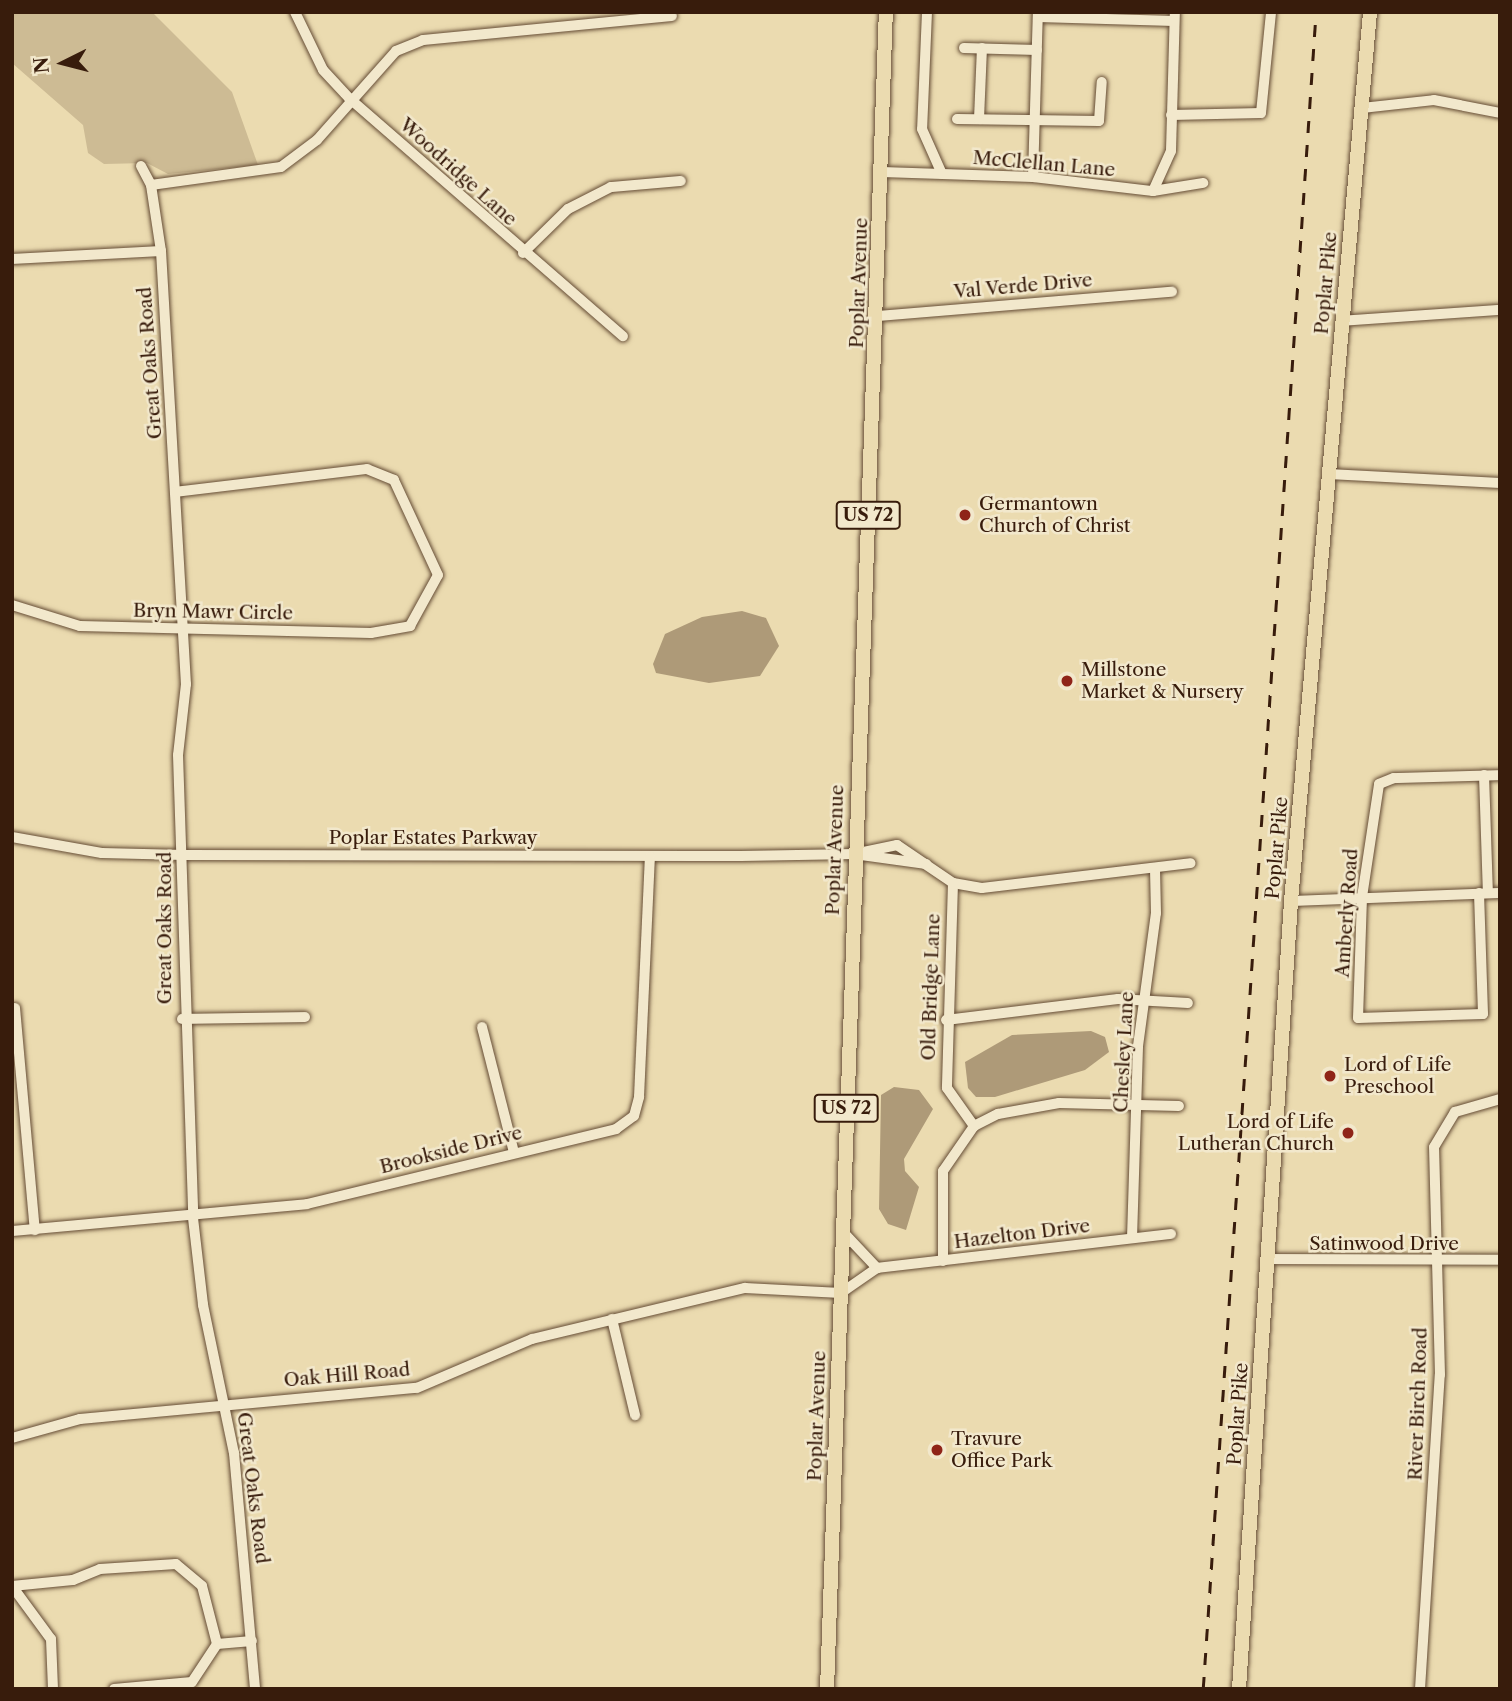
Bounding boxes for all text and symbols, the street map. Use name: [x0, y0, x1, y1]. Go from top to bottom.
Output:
north arrow: [28, 28, 98, 98]
text: N: [29, 56, 54, 75]
street label: Woodridge Lane: [395, 113, 521, 231]
street label: McClellan Lane: [972, 146, 1116, 182]
street label: Poplar Avenue: [845, 217, 873, 349]
street label: Poplar Pike: [1310, 231, 1342, 335]
street label: Val Verde Drive: [952, 269, 1094, 303]
street label: Great Oaks Road: [133, 286, 167, 440]
place label: Germantown Church of Christ: [979, 493, 1131, 537]
road number: US 72: [835, 500, 901, 530]
marker: Germantown Church of Christ: [957, 507, 973, 523]
street label: Bryn Mawr Circle: [133, 599, 293, 625]
place label: Millstone Market & Nursery: [1081, 659, 1244, 703]
marker: Millstone Market & Nursery: [1059, 673, 1075, 689]
street label: Poplar Avenue: [821, 784, 849, 916]
street label: Poplar Pike: [1261, 796, 1293, 900]
street label: Poplar Estates Parkway: [328, 827, 538, 849]
street label: Amberly Road: [1331, 847, 1363, 979]
street label: Great Oaks Road: [154, 852, 176, 1004]
street label: Old Bridge Lane: [917, 913, 945, 1061]
street label: Chesley Lane: [1109, 990, 1139, 1114]
place label: Lord of Life Preschool: [1344, 1054, 1451, 1098]
marker: Lord of Life Preschool: [1322, 1068, 1338, 1084]
road number: US 72: [813, 1093, 879, 1122]
place label: Lord of Life Lutheran Church: [1178, 1111, 1334, 1155]
street label: Brookside Drive: [377, 1121, 525, 1179]
marker: Lord of Life Lutheran Church: [1340, 1125, 1356, 1141]
street label: Hazelton Drive: [953, 1214, 1091, 1254]
street label: Satinwood Drive: [1309, 1233, 1459, 1255]
street label: River Birch Road: [1404, 1327, 1432, 1481]
street label: Poplar Avenue: [803, 1350, 831, 1482]
street label: Oak Hill Road: [283, 1358, 411, 1392]
street label: Poplar Pike: [1223, 1362, 1253, 1466]
street label: Great Oaks Road: [232, 1411, 274, 1565]
place label: Travure Office Park: [951, 1428, 1052, 1472]
marker: Travure Office Park: [929, 1442, 945, 1458]

